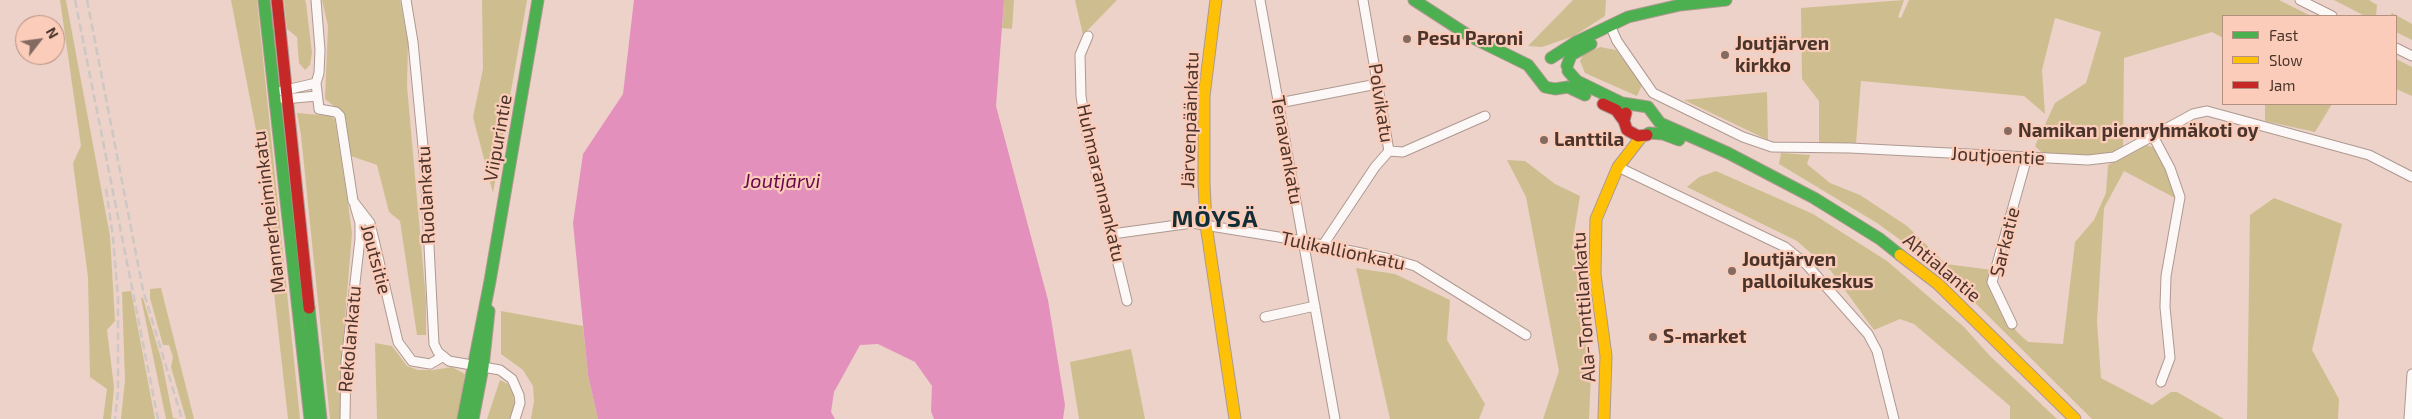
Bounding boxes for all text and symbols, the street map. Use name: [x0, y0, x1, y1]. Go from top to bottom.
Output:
north arrow: [15, 15, 65, 65]
legend: [2222, 15, 2397, 105]
text: N: [43, 24, 62, 41]
text: Fast: [2269, 26, 2298, 44]
place label: Pesu Paroni: [1417, 28, 1523, 50]
marker: Pesu Paroni: [1401, 33, 1413, 45]
place label: Joutjärven kirkko: [1735, 33, 1829, 77]
marker: Joutjärven kirkko: [1719, 49, 1731, 61]
street label: Järvenpäänkatu: [1176, 51, 1204, 189]
text: Slow: [2269, 51, 2303, 69]
street label: Polvikatu: [1363, 62, 1399, 144]
text: Jam: [2269, 76, 2295, 94]
street label: Viipurintie: [479, 93, 517, 183]
street label: Tenavankatu: [1266, 94, 1308, 206]
street label: Huhmarannankatu: [1072, 102, 1130, 264]
place label: Namikan pienryhmäkoti oy: [2018, 120, 2259, 142]
marker: Namikan pienryhmäkoti oy: [2002, 125, 2014, 137]
street label: Mannerheiminkatu: [248, 129, 290, 295]
place label: Lanttila: [1554, 129, 1624, 151]
marker: Lanttila: [1538, 134, 1550, 146]
street label: Joutjoentie: [1950, 142, 2046, 170]
street label: Ruolankatu: [412, 145, 440, 245]
water label: Joutjärvi: [744, 169, 820, 193]
district label: MÖYSÄ: [1171, 205, 1259, 233]
street label: Sarkatie: [1985, 205, 2025, 279]
street label: Joutsitie: [356, 221, 396, 297]
street label: Tulikallionkatu: [1279, 227, 1407, 275]
street label: Ahtialantie: [1898, 229, 1986, 307]
street label: Ala-Tonttilankatu: [1567, 231, 1601, 383]
place label: Joutjärven palloilukeskus: [1742, 249, 1874, 293]
marker: Joutjärven palloilukeskus: [1726, 265, 1738, 277]
street label: Rekolankatu: [334, 285, 366, 393]
place label: S-market: [1663, 326, 1746, 348]
marker: S-market: [1647, 331, 1659, 343]

